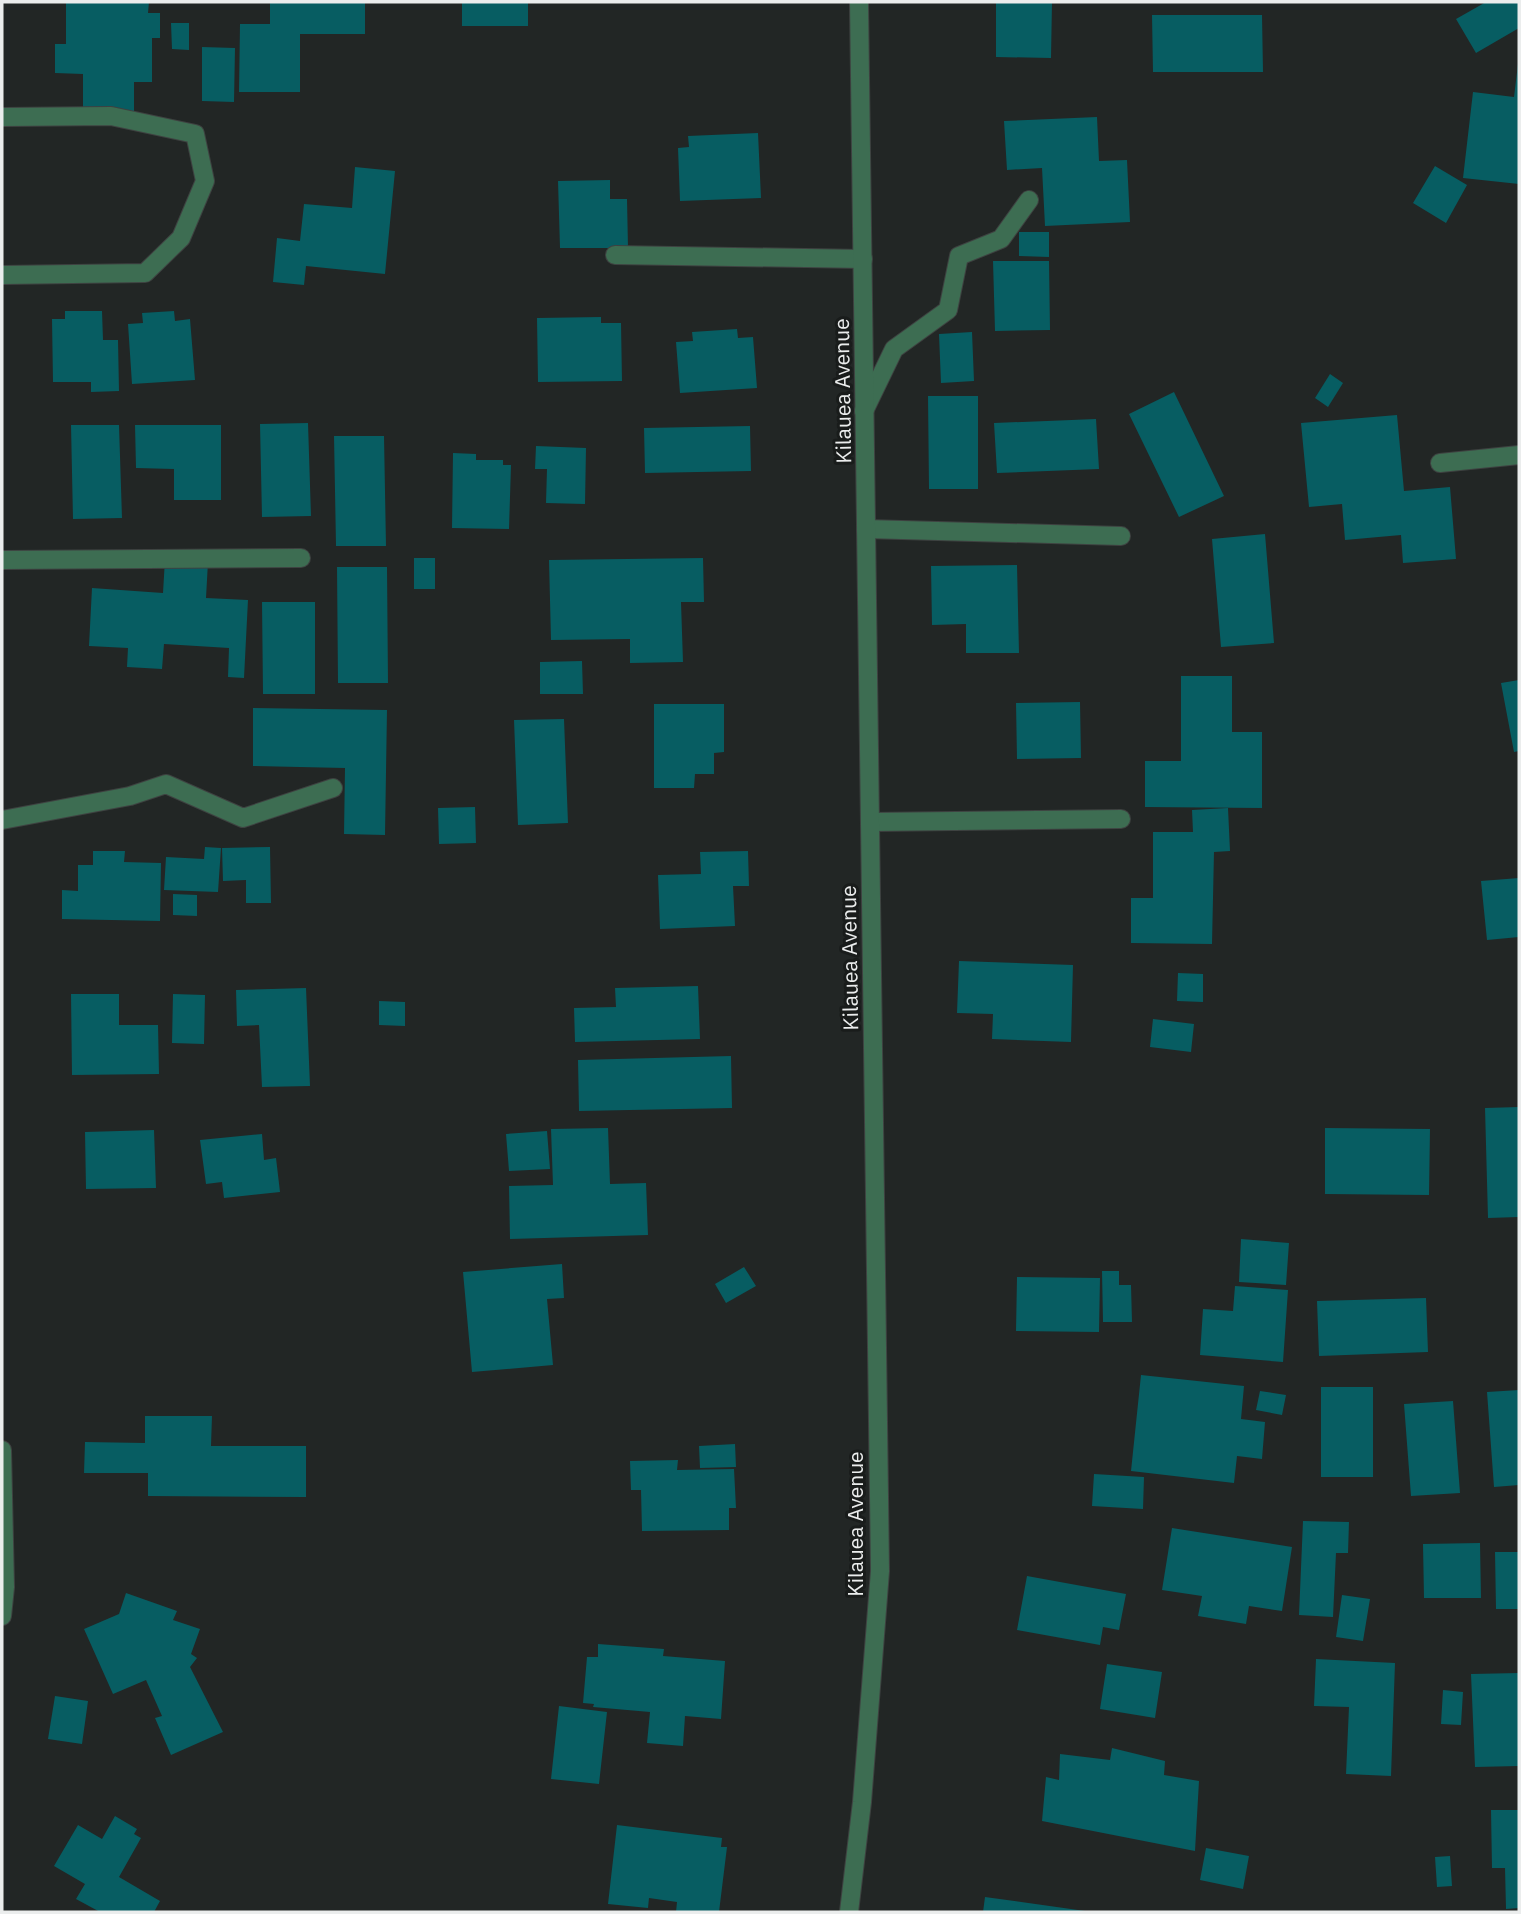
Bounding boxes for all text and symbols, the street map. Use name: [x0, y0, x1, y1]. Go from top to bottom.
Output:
street label: Kilauea Avenue: [827, 318, 857, 464]
street label: Kilauea Avenue: [834, 885, 864, 1031]
street label: Kilauea Avenue: [841, 1451, 869, 1597]

